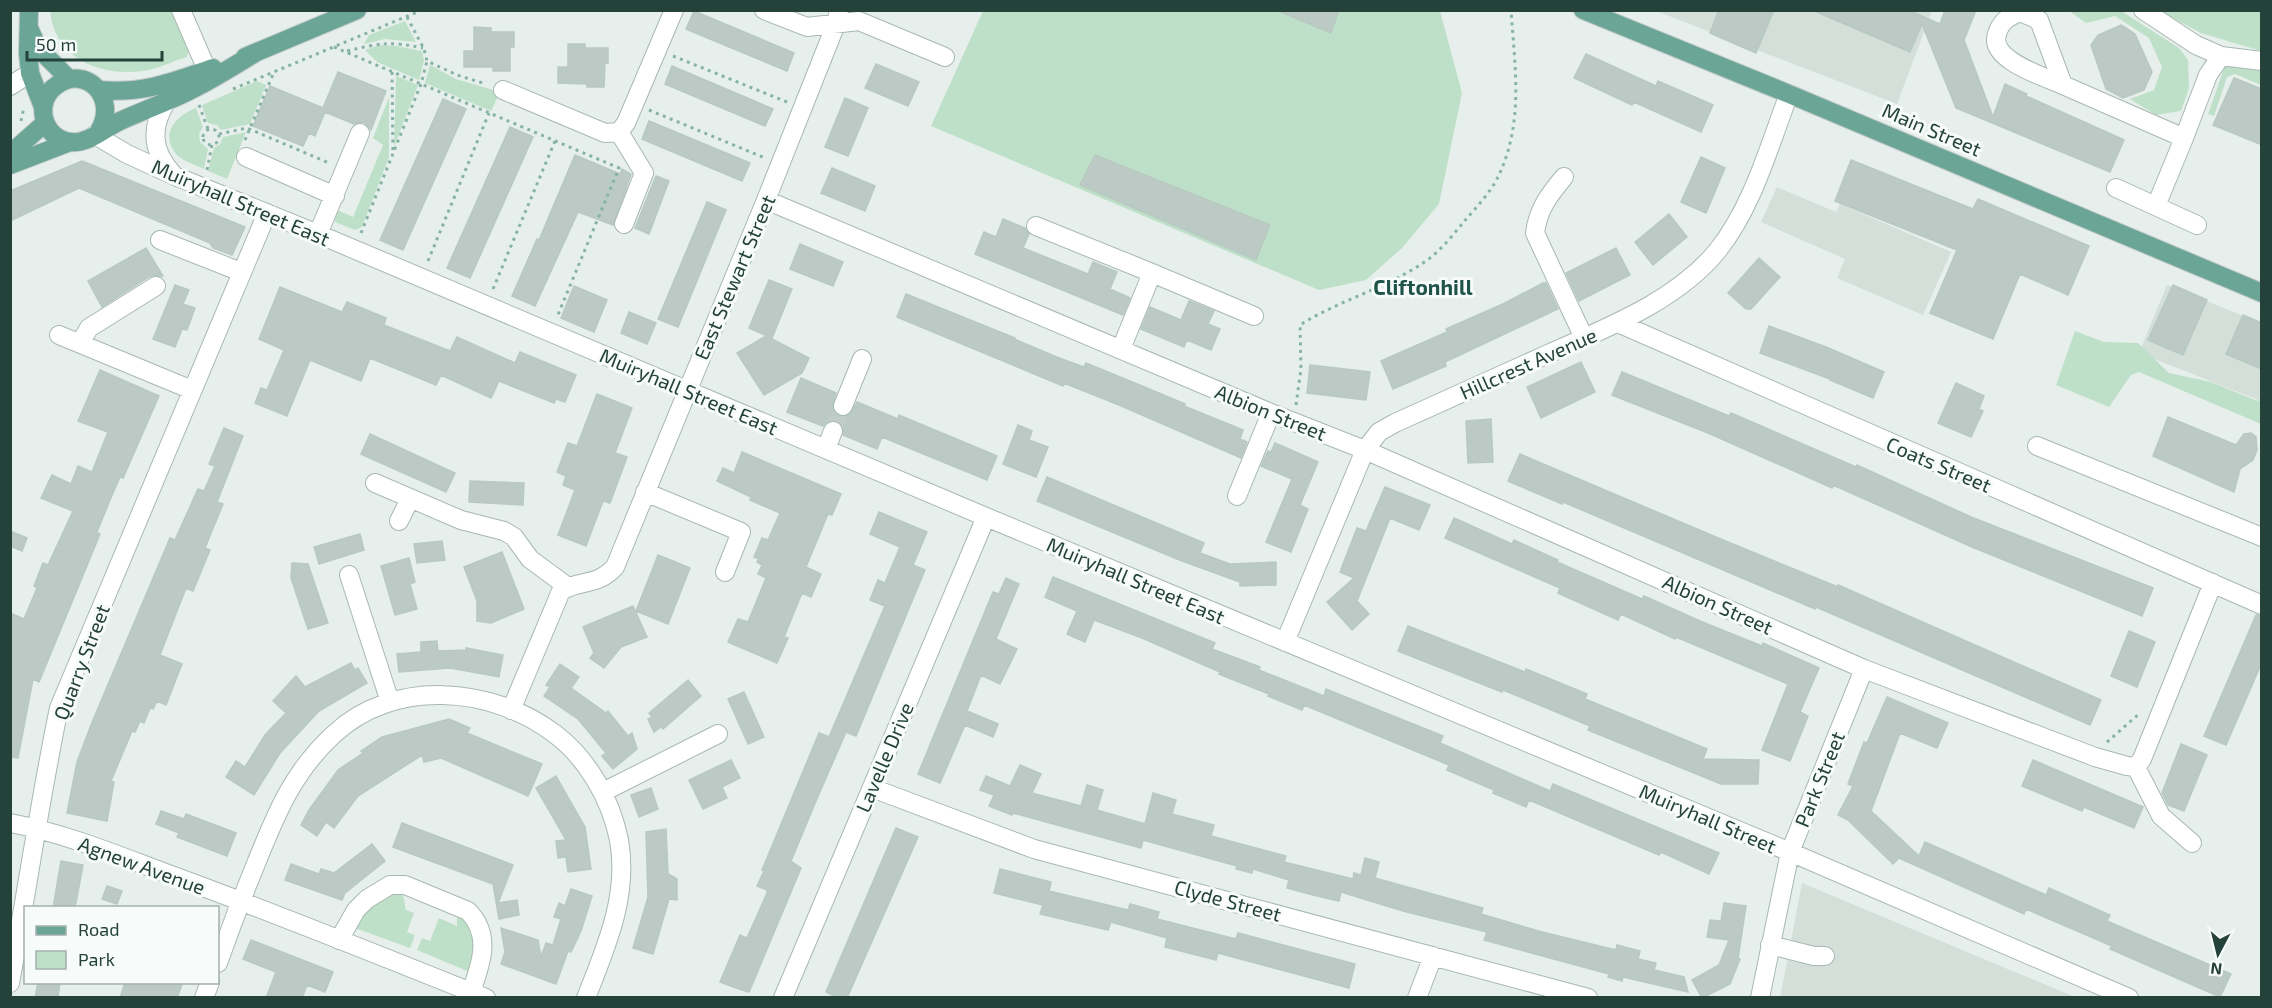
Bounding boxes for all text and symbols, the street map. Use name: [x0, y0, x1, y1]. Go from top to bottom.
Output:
scale bar: [27, 24, 162, 62]
text: 50 m: [36, 33, 76, 55]
street label: Main Street: [1879, 97, 1985, 161]
street label: Muiryhall Street East: [148, 154, 334, 250]
street label: East Stewart Street: [688, 191, 780, 363]
district label: Cliftonhill: [1373, 274, 1473, 299]
street label: Hillcrest Avenue: [1456, 322, 1600, 404]
street label: Muiryhall Street East: [596, 343, 782, 439]
street label: Albion Street: [1212, 379, 1330, 445]
street label: Coats Street: [1883, 431, 1995, 497]
street label: Muiryhall Street East: [1043, 532, 1229, 628]
street label: Albion Street: [1659, 569, 1777, 639]
street label: Quarry Street: [48, 600, 114, 723]
street label: Lavelle Drive: [850, 698, 918, 816]
street label: Park Street: [1789, 727, 1849, 830]
street label: Muiryhall Street: [1636, 778, 1780, 858]
street label: Agnew Avenue: [75, 831, 209, 899]
street label: Clyde Street: [1172, 874, 1284, 926]
legend: [24, 906, 219, 984]
text: Road: [78, 918, 119, 940]
north arrow: [2188, 924, 2248, 984]
text: Park: [78, 948, 115, 970]
text: N: [2209, 959, 2223, 980]

